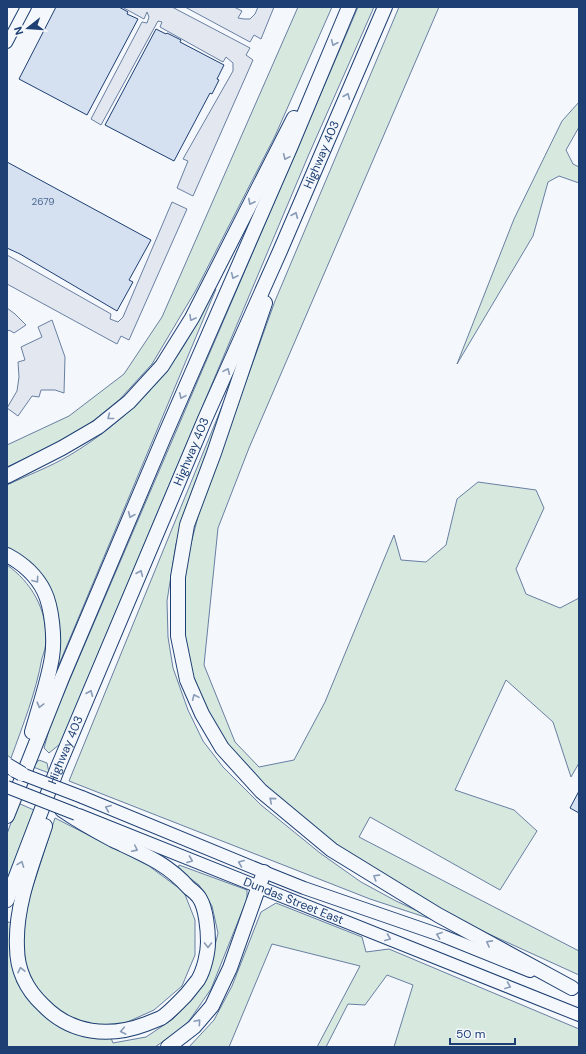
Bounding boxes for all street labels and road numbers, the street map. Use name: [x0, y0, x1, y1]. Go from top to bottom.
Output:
street label: Highway 403: [300, 118, 343, 191]
street label: Highway 403: [170, 415, 213, 488]
street label: Highway 403: [44, 713, 87, 786]
street label: Dundas Street East: [241, 874, 346, 928]

